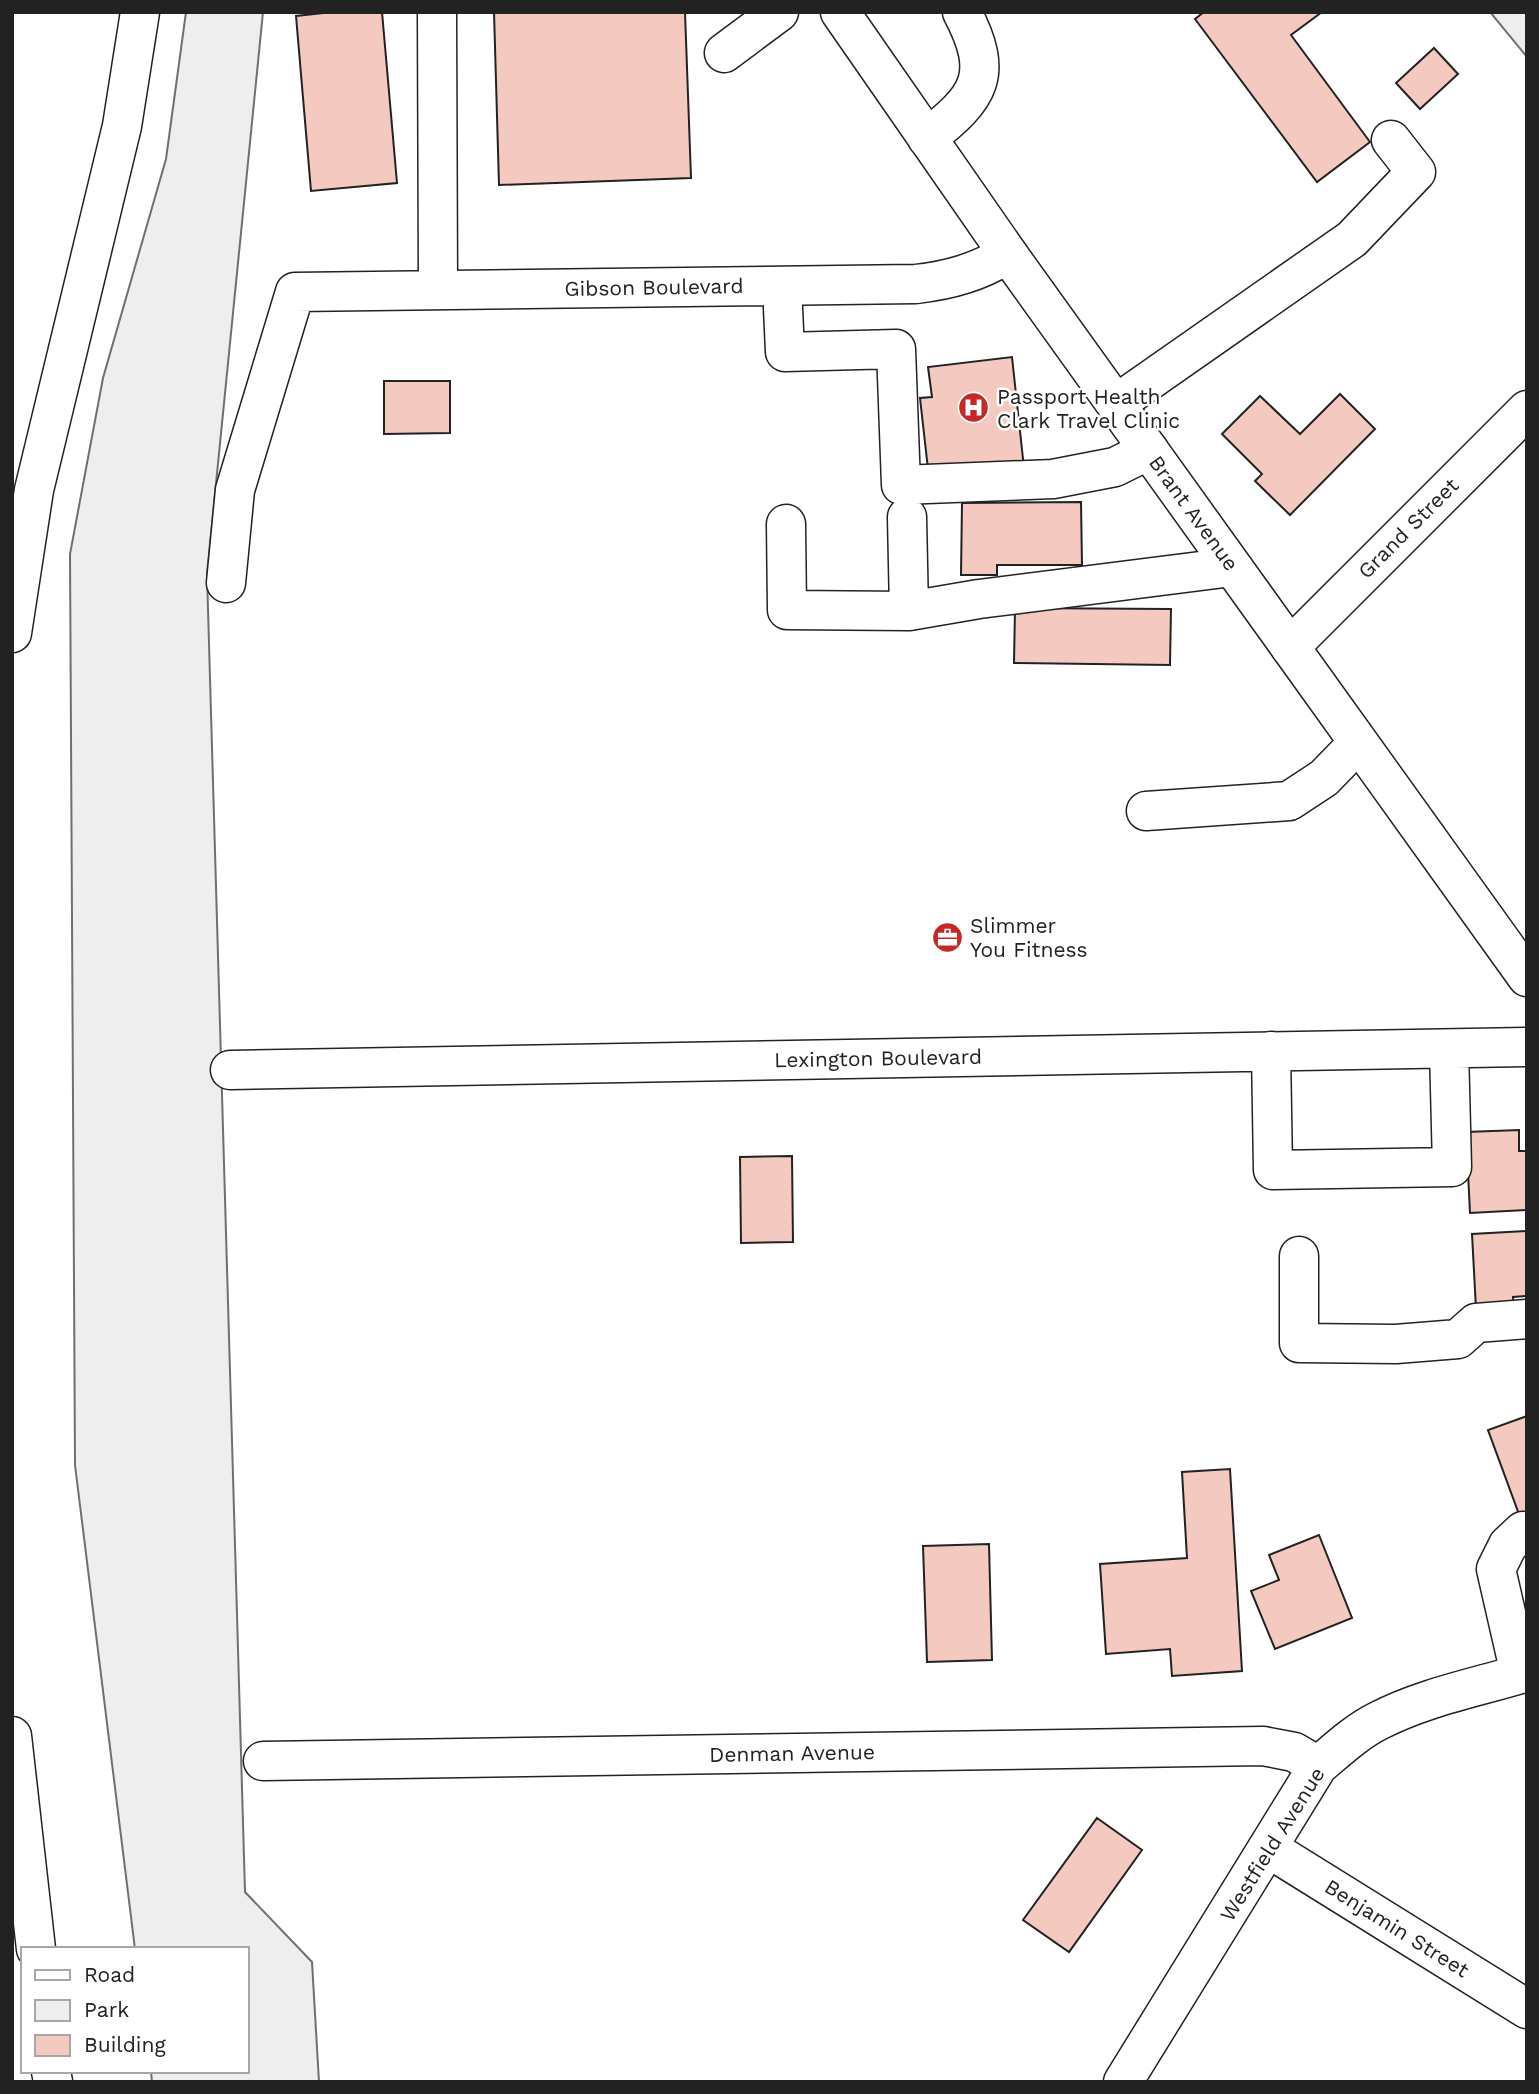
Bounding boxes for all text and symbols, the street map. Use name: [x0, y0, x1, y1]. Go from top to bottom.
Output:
street label: Gibson Boulevard: [564, 273, 744, 301]
place label: Passport Health Clark Travel Clinic: [997, 384, 1180, 433]
hospital icon: Passport Health Clark Travel Clinic: [957, 391, 991, 425]
street label: Brant Avenue: [1144, 451, 1244, 575]
street label: Grand Street: [1353, 472, 1464, 583]
place label: Slimmer You Fitness: [970, 913, 1088, 962]
office icon: Slimmer You Fitness: [930, 920, 964, 954]
street label: Lexington Boulevard: [774, 1044, 982, 1072]
street label: Denman Avenue: [709, 1739, 875, 1767]
street label: Westfield Avenue: [1214, 1762, 1330, 1926]
street label: Benjamin Street: [1320, 1874, 1474, 1982]
legend: [21, 1947, 248, 2073]
text: Road: [84, 1962, 135, 1987]
text: Park: [84, 1997, 129, 2022]
text: Building: [84, 2032, 166, 2057]

